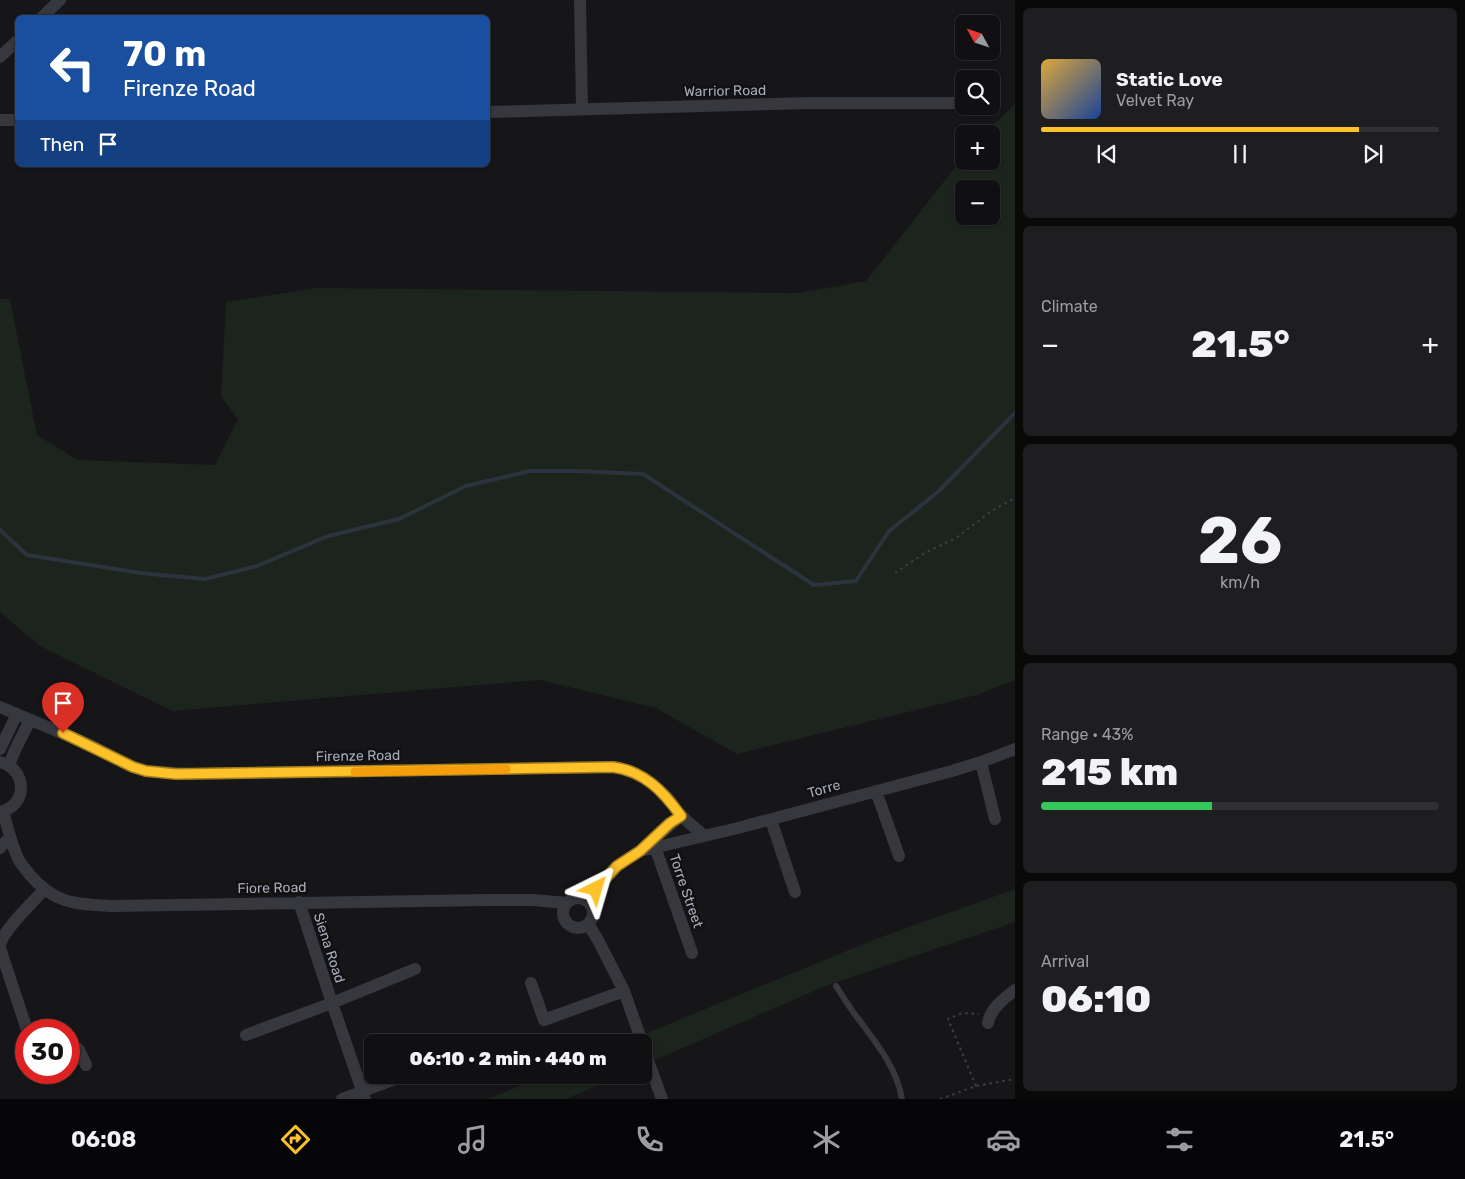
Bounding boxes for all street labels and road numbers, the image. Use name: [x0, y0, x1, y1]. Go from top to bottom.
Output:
street label: Warrior Road: [684, 82, 766, 100]
street label: Firenze Road: [316, 747, 400, 765]
street label: Torre: [806, 776, 842, 802]
street label: Torre Street: [665, 852, 707, 931]
street label: Fiore Road: [237, 879, 307, 897]
street label: Siena Road: [310, 911, 348, 985]

